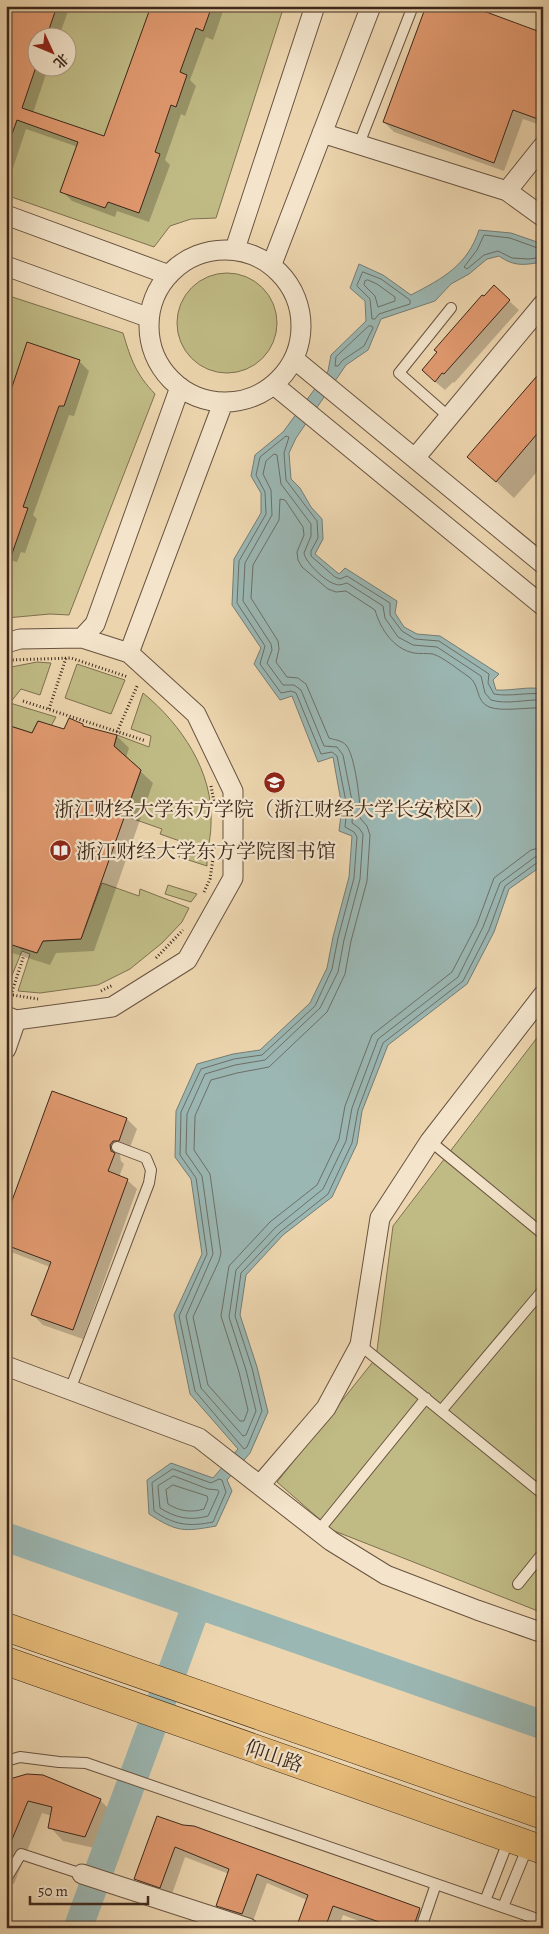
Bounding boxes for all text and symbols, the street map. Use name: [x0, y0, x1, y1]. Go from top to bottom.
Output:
north arrow: [28, 28, 78, 78]
text: 北: [49, 49, 73, 72]
school or university icon: 浙江财经大学东方学院（浙江财经大学长安校区）: [262, 771, 286, 795]
place label: 浙江财经大学东方学院（浙江财经大学长安校区）: [54, 796, 494, 823]
place label: 浙江财经大学东方学院图书馆: [76, 838, 336, 865]
library icon: 浙江财经大学东方学院图书馆: [48, 839, 72, 863]
street label: 仰山路: [241, 1734, 307, 1779]
scale bar: [30, 1874, 148, 1906]
text: 50 m: [38, 1881, 68, 1901]

